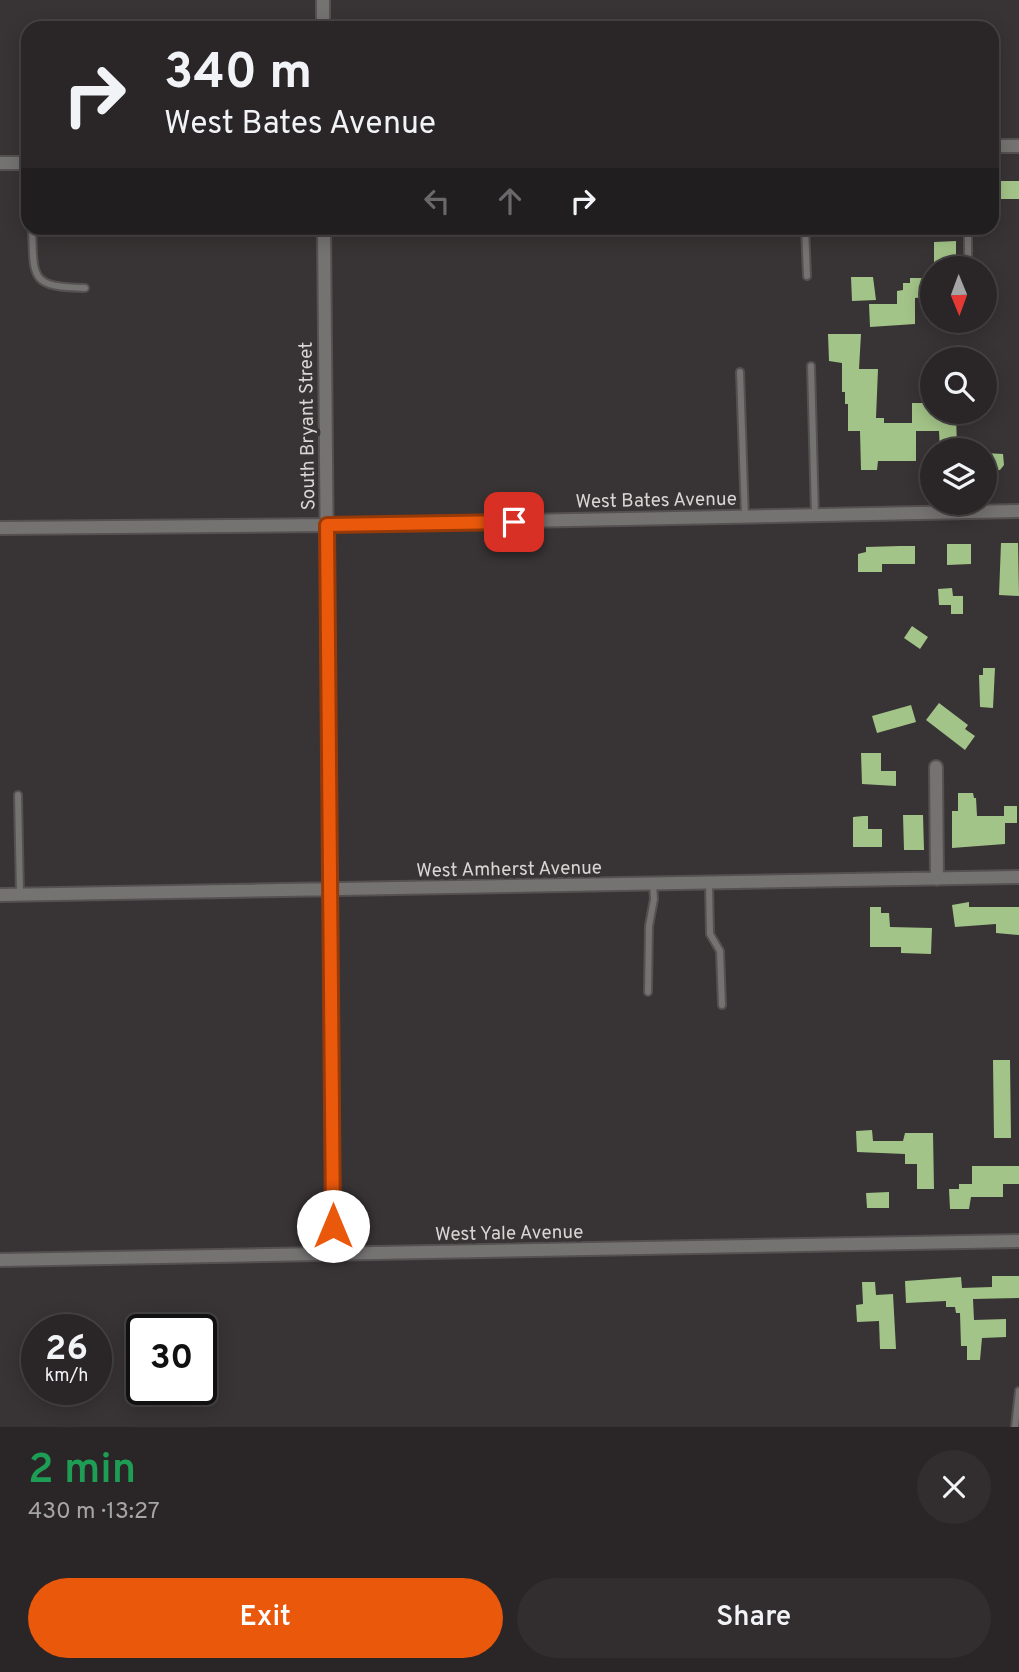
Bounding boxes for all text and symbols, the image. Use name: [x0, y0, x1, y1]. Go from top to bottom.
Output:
text: 340 m: [164, 44, 312, 106]
icon: right: [49, 49, 140, 140]
text: West Bates Avenue: [164, 105, 436, 145]
icon: left: [418, 182, 456, 220]
icon: ahead: [491, 182, 529, 220]
icon: right: [564, 182, 602, 220]
north arrow: [920, 256, 998, 332]
map controls: [920, 256, 997, 515]
street label: South Bryant Street: [295, 341, 321, 510]
button: search: [920, 347, 997, 424]
button: layers: [920, 438, 997, 515]
street label: West Bates Avenue: [575, 488, 737, 514]
pin: [484, 492, 544, 552]
icon: arrive: [495, 503, 533, 541]
street label: West Amherst Avenue: [416, 856, 602, 884]
position arrow: [296, 1189, 370, 1263]
street label: West Yale Avenue: [435, 1221, 583, 1247]
speed limit sign: 30: [126, 1314, 217, 1405]
text: 26: [45, 1328, 88, 1372]
text: km/h: [45, 1365, 88, 1388]
text: 2 min: [28, 1445, 136, 1498]
button: close: [917, 1450, 991, 1524]
text: 430 m · 13:27: [28, 1498, 160, 1527]
button: Exit: [28, 1578, 503, 1658]
button: Share: [517, 1578, 991, 1658]

